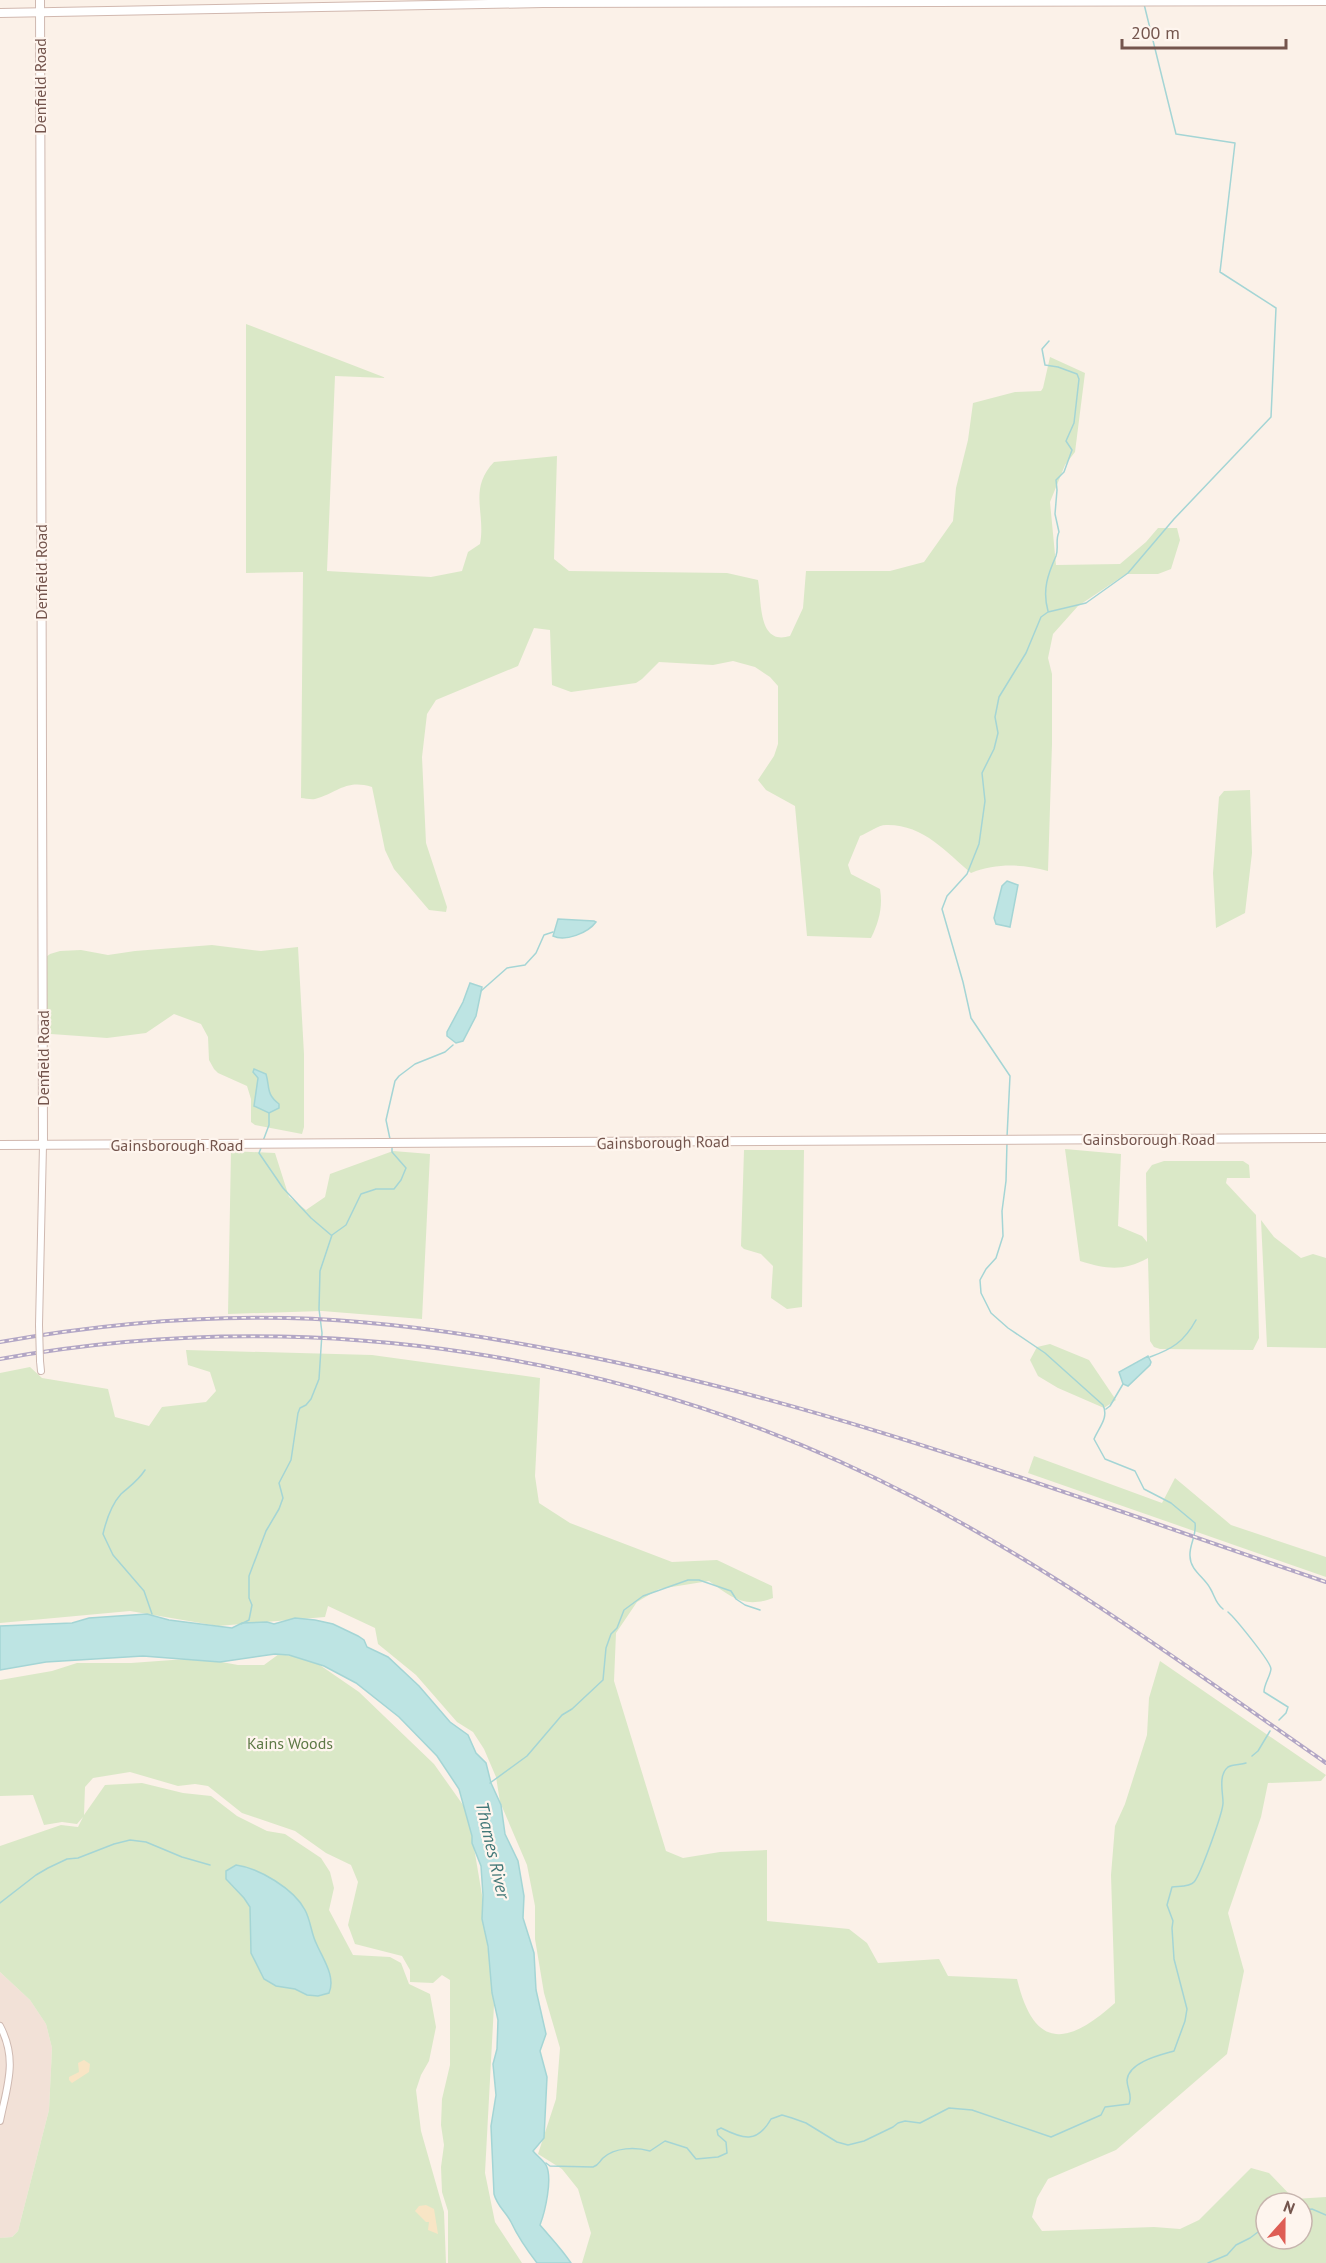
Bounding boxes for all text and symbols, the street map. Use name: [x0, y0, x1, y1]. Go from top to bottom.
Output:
scale bar: [1122, 12, 1286, 50]
text: 200 m: [1131, 21, 1180, 44]
street label: Denfield Road: [30, 38, 50, 134]
street label: Denfield Road: [31, 524, 51, 620]
street label: Denfield Road: [33, 1010, 53, 1106]
street label: Gainsborough Road: [1083, 1129, 1215, 1149]
street label: Gainsborough Road: [596, 1131, 730, 1153]
street label: Gainsborough Road: [111, 1135, 243, 1155]
park label: Kains Woods: [247, 1733, 333, 1753]
water label: Thames River: [471, 1799, 516, 1902]
north arrow: [1254, 2191, 1314, 2251]
text: N: [1281, 2196, 1298, 2218]

